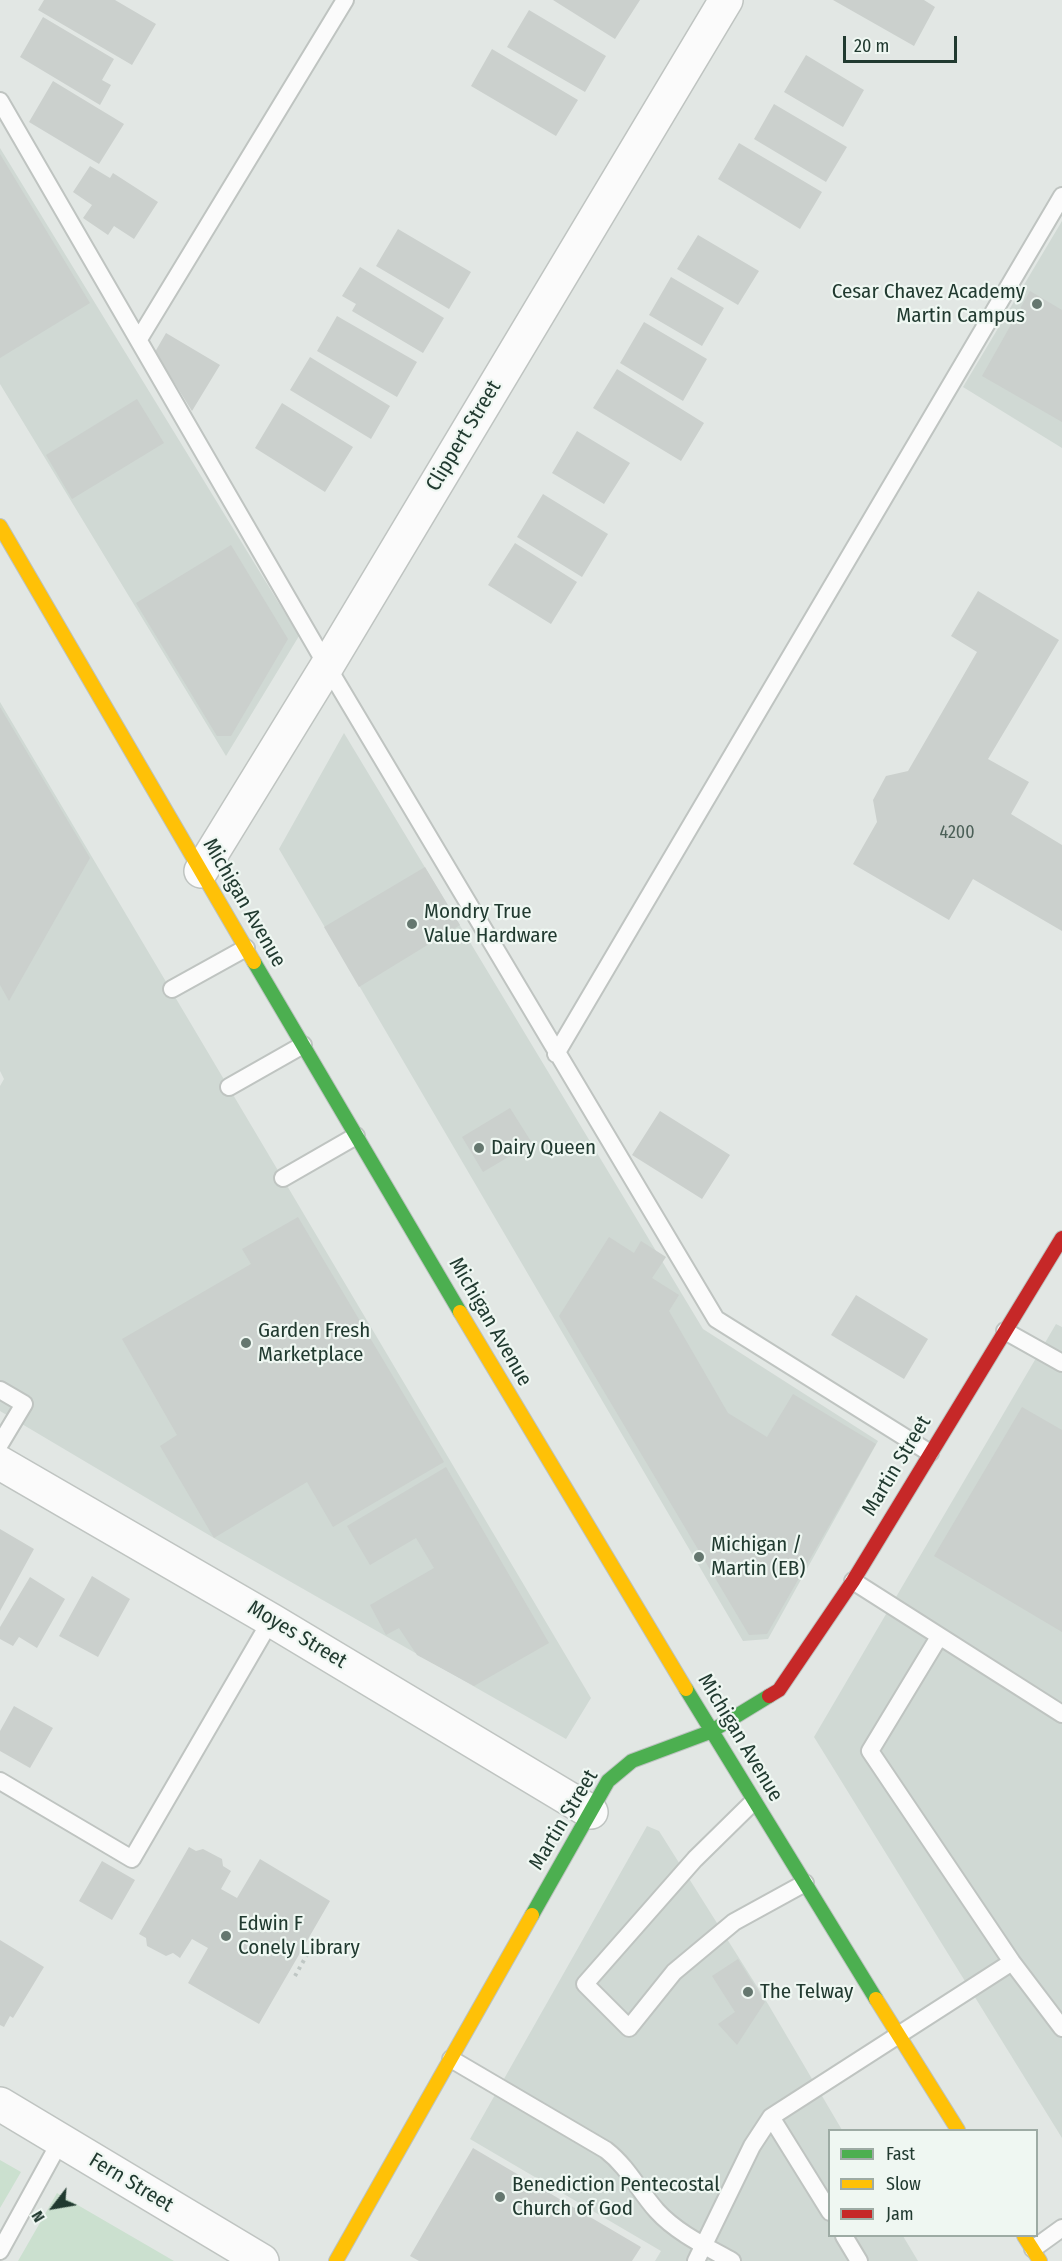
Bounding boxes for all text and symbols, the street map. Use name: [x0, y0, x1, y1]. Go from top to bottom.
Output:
scale bar: [846, 24, 960, 62]
text: 20 m: [854, 35, 889, 57]
place label: Cesar Chavez Academy Martin Campus: [832, 279, 1025, 329]
marker: Cesar Chavez Academy Martin Campus: [1030, 297, 1044, 311]
street label: Clippert Street: [421, 376, 507, 496]
house number: 4200: [939, 822, 975, 844]
street label: Michigan Avenue: [197, 834, 291, 972]
place label: Mondry True Value Hardware: [424, 899, 558, 949]
marker: Mondry True Value Hardware: [405, 917, 419, 931]
place label: Dairy Queen: [491, 1135, 596, 1161]
marker: Dairy Queen: [472, 1141, 486, 1155]
street label: Michigan Avenue: [443, 1253, 537, 1391]
place label: Garden Fresh Marketplace: [258, 1318, 370, 1368]
marker: Garden Fresh Marketplace: [239, 1336, 253, 1350]
street label: Martin Street: [857, 1411, 937, 1521]
place label: Michigan / Martin (EB): [711, 1532, 805, 1582]
marker: Michigan / Martin (EB): [692, 1550, 706, 1564]
street label: Moyes Street: [243, 1596, 351, 1674]
street label: Michigan Avenue: [692, 1670, 788, 1806]
street label: Martin Street: [524, 1765, 604, 1875]
place label: Edwin F Conely Library: [238, 1911, 360, 1961]
marker: Edwin F Conely Library: [219, 1929, 233, 1943]
place label: The Telway: [760, 1979, 853, 2005]
marker: The Telway: [741, 1985, 755, 1999]
legend: [828, 2129, 1038, 2237]
text: Fast: [886, 2143, 915, 2165]
street label: Fern Street: [84, 2148, 178, 2218]
place label: Benediction Pentecostal Church of God: [512, 2172, 720, 2222]
text: Slow: [886, 2173, 921, 2195]
north arrow: [24, 2177, 84, 2237]
marker: Benediction Pentecostal Church of God: [493, 2190, 507, 2204]
text: Jam: [886, 2203, 914, 2225]
text: N: [28, 2208, 49, 2226]

